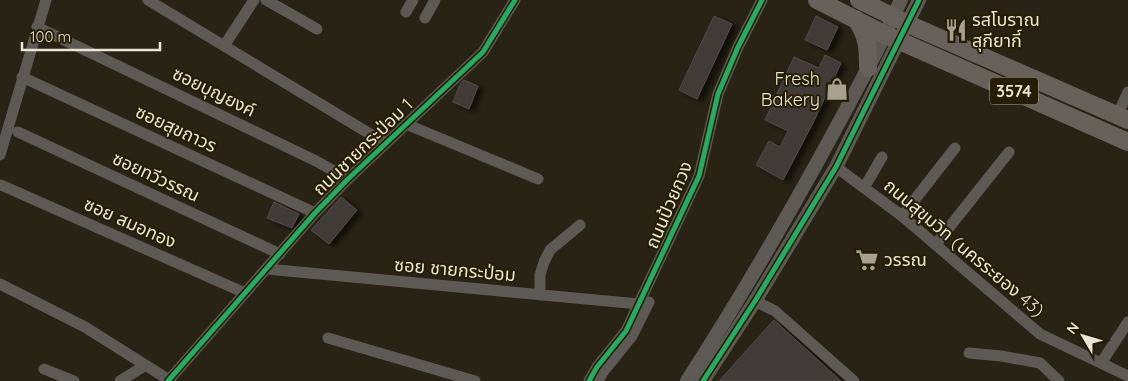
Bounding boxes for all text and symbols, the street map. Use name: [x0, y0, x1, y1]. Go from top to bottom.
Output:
place label: รสโบราณ สุกียากี์: [972, 8, 1040, 52]
restaurant icon: รสโบราณ สุกียากี์: [943, 17, 969, 43]
scale bar: [22, 20, 160, 52]
text: 100 m: [30, 27, 71, 46]
street label: ซอยบุญยงค์: [169, 62, 260, 122]
place label: Fresh Bakery: [761, 67, 820, 111]
shop icon: Fresh Bakery: [824, 76, 850, 102]
road number: 3574: [990, 78, 1038, 104]
street label: ถนนชายกระป่อม 1: [308, 93, 418, 200]
street label: ซอยสุขถาวร: [132, 100, 221, 157]
street label: ซอยทวีวรรณ: [109, 146, 204, 207]
street label: ถนนป้วยกวง: [640, 158, 697, 252]
street label: ถนนสุขุมวิท (นครระยอง 43): [879, 174, 1049, 322]
street label: ซอย สมอทอง: [80, 192, 180, 253]
supermarket icon: วรรณ: [854, 247, 880, 273]
place label: วรรณ: [884, 248, 927, 271]
street label: ซอย ชายกระป่อม: [393, 253, 517, 286]
north arrow: [1058, 311, 1108, 361]
text: N: [1062, 318, 1083, 338]

